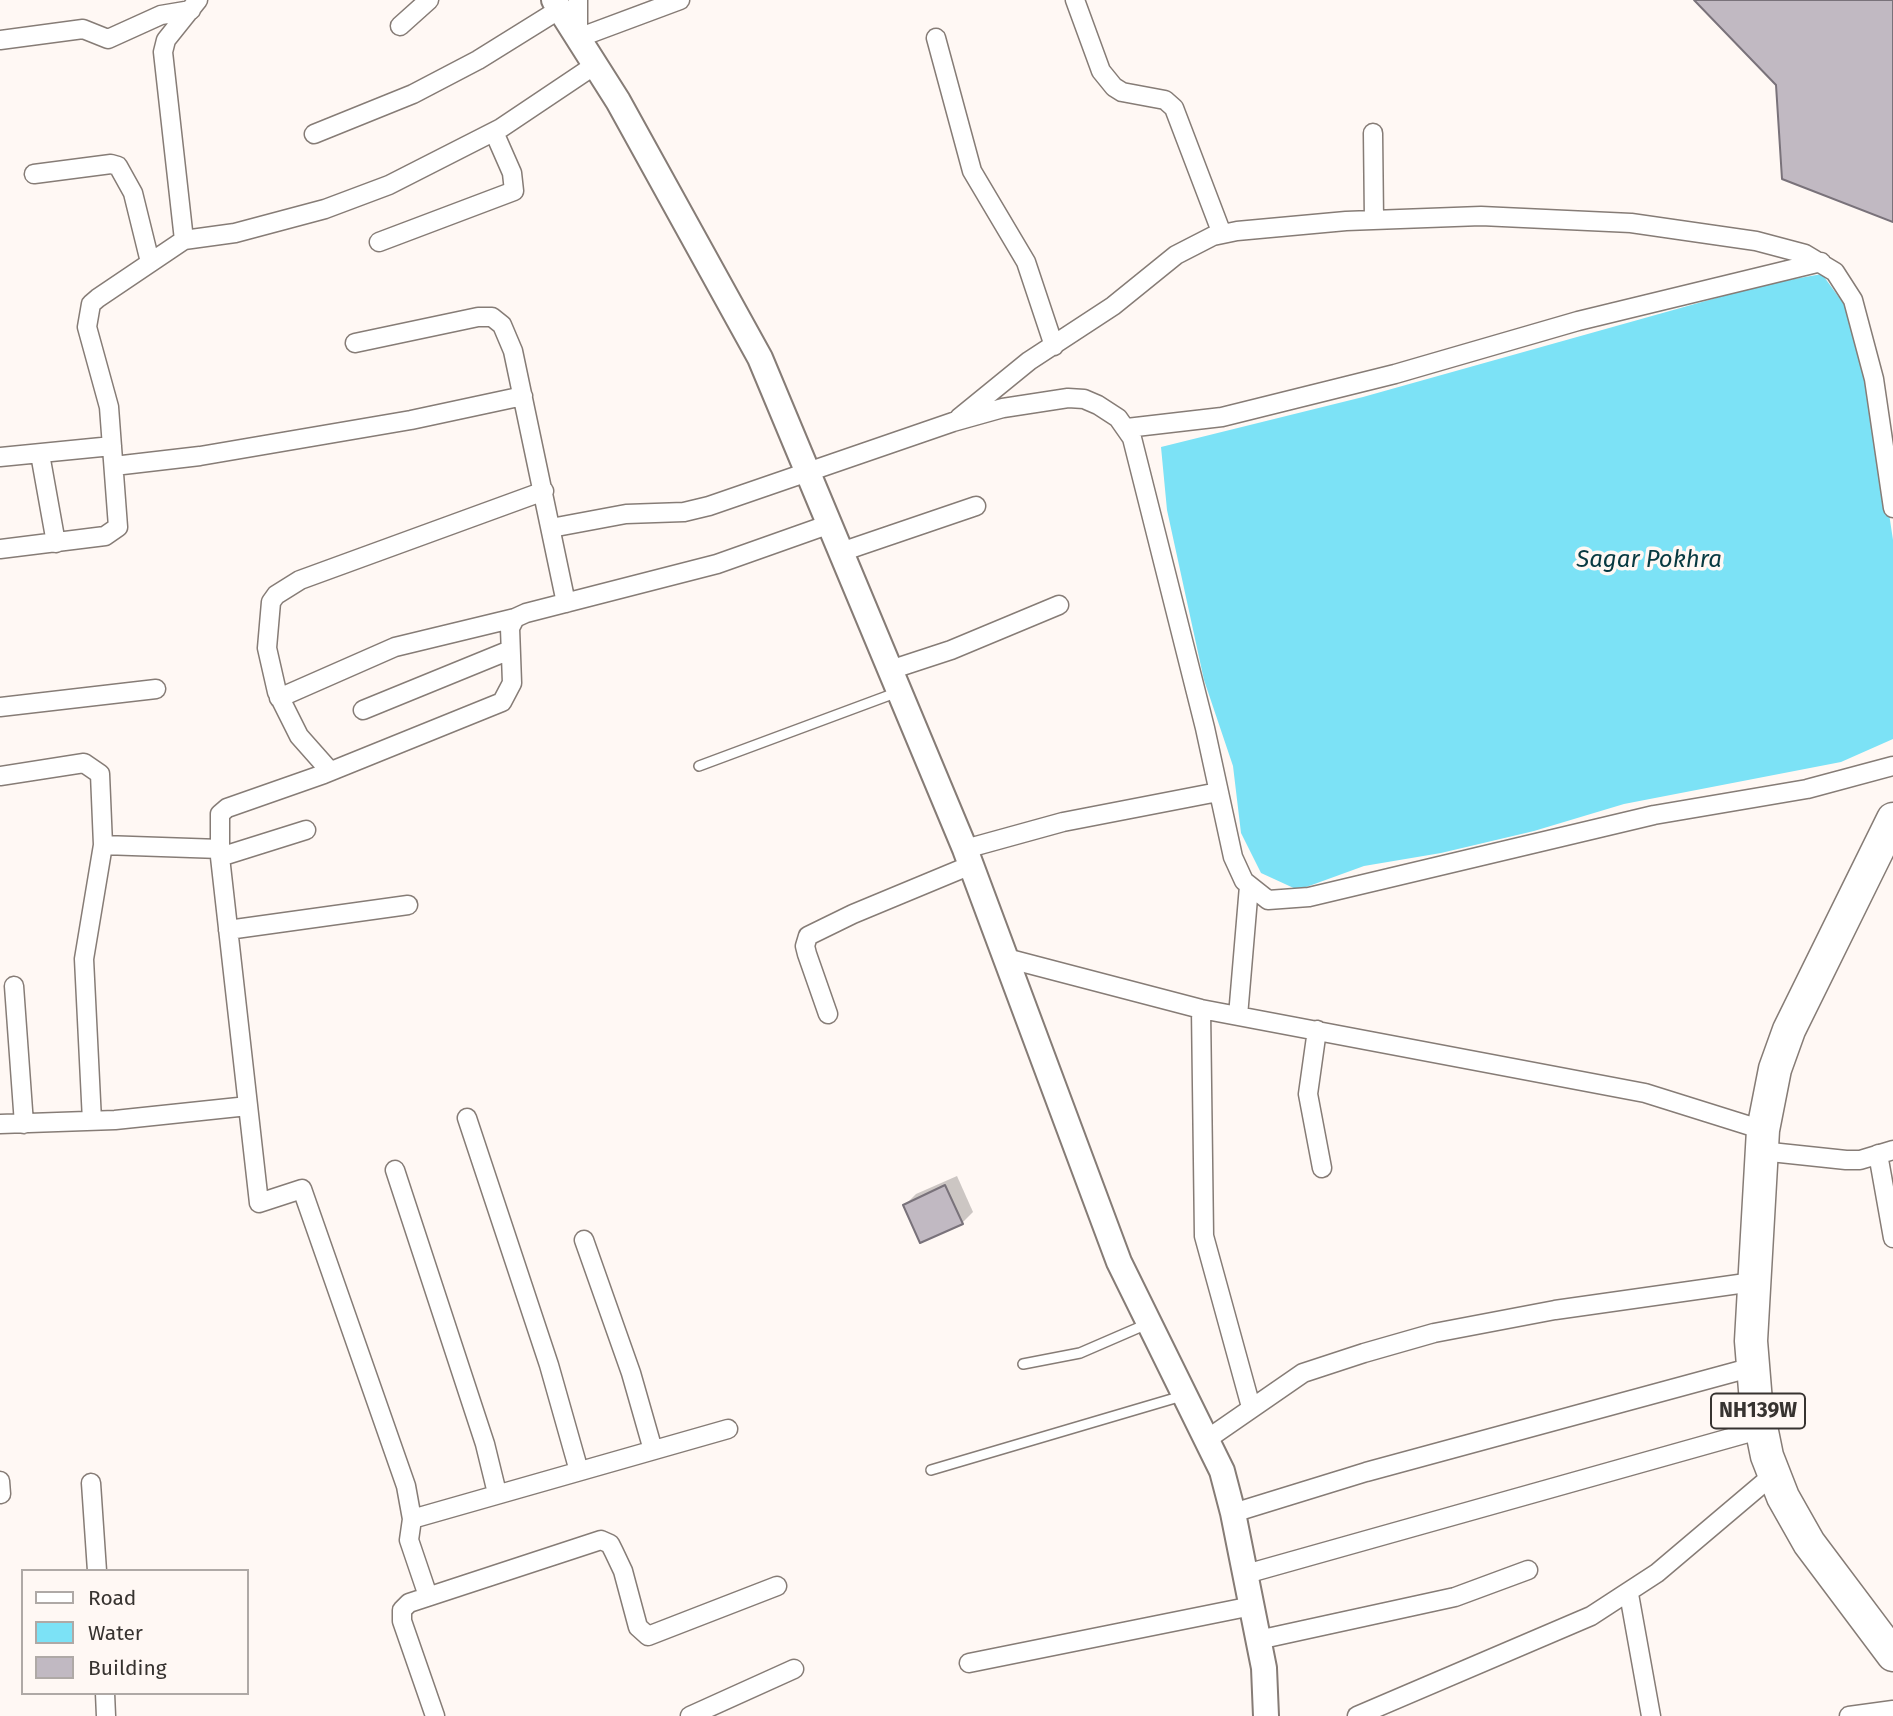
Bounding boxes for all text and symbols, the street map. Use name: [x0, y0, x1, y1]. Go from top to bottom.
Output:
water label: Sagar Pokhra: [1576, 546, 1722, 574]
road number: NH139W: [1711, 1394, 1805, 1428]
legend: [21, 1569, 248, 1695]
text: Road: [88, 1585, 136, 1611]
text: Water: [88, 1620, 143, 1646]
text: Building: [88, 1655, 167, 1681]

